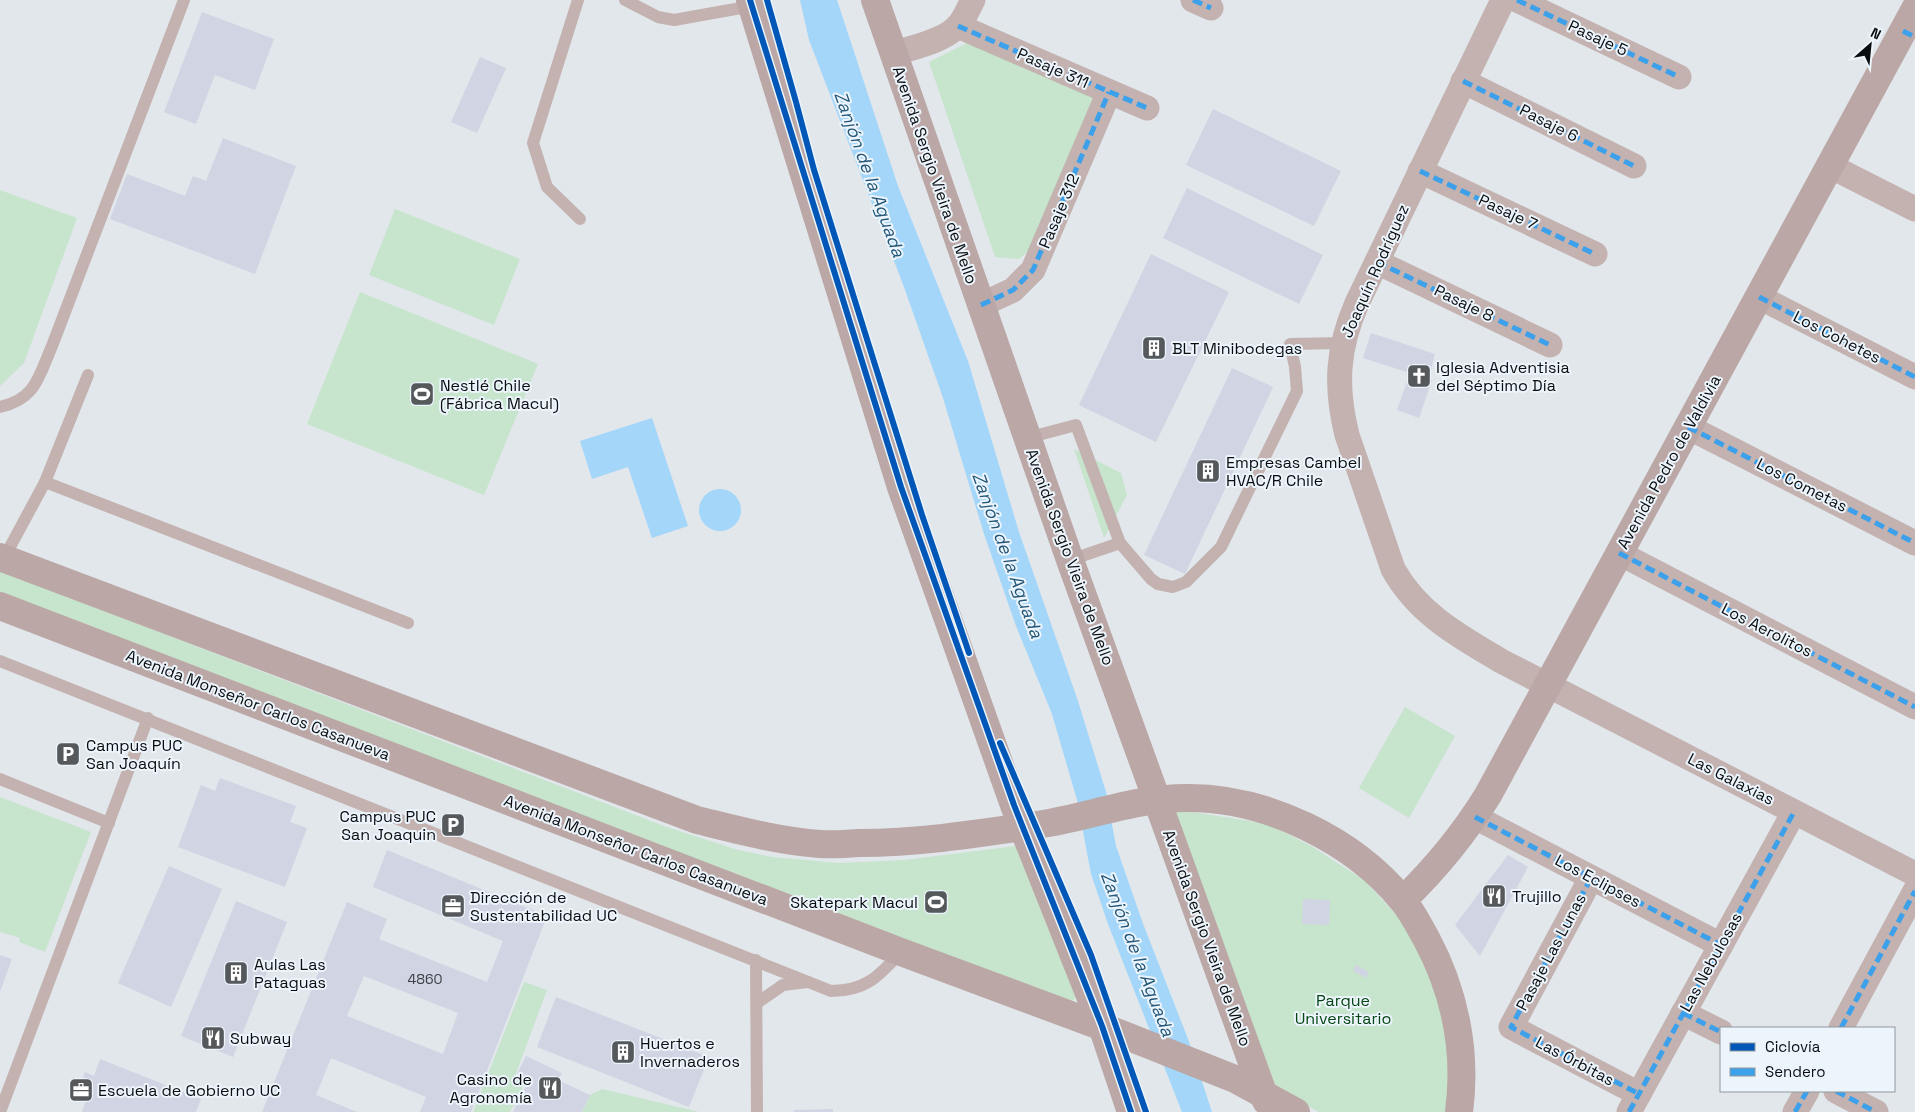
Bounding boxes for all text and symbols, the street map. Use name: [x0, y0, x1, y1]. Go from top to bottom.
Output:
street label: Pasaje 5: [1565, 15, 1631, 61]
north arrow: [1845, 20, 1895, 70]
text: N: [1868, 23, 1884, 44]
street label: Pasaje 311: [1014, 43, 1092, 93]
street label: Avenida Sergio Vieira de Mello: [888, 63, 982, 287]
water label: Zanjón de la Aguada: [829, 88, 911, 261]
street label: Pasaje 6: [1516, 99, 1582, 147]
street label: Pasaje 312: [1034, 170, 1084, 252]
street label: Pasaje 7: [1475, 189, 1541, 235]
street label: Joaquín Rodríguez: [1336, 201, 1414, 341]
street label: Pasaje 8: [1431, 280, 1497, 326]
street label: Los Cohetes: [1790, 306, 1884, 368]
building icon: BLT Minibodegas: [1141, 335, 1167, 361]
place label: BLT Minibodegas: [1172, 338, 1302, 359]
place label: Iglesia Adventisia del Séptimo Día: [1436, 357, 1570, 396]
church icon: Iglesia Adventisia del Séptimo Día: [1406, 363, 1432, 389]
street label: Avenida Pedro de Valdivia: [1612, 371, 1726, 553]
place label: Nestlé Chile (Fábrica Macul): [440, 375, 559, 414]
sports icon: Nestlé Chile (Fábrica Macul): [409, 381, 435, 407]
street label: Avenida Sergio Vieira de Mello: [1021, 446, 1119, 668]
place label: Empresas Cambel HVAC/R Chile: [1226, 452, 1361, 491]
street label: Los Cometas: [1753, 453, 1851, 517]
building icon: Empresas Cambel HVAC/R Chile: [1195, 458, 1221, 484]
water label: Zanjón de la Aguada: [967, 469, 1049, 642]
street label: Los Aerolitos: [1718, 598, 1816, 662]
street label: Avenida Monseñor Carlos Casanueva: [123, 645, 393, 765]
place label: Campus PUC San Joaquín: [86, 735, 182, 774]
parking icon: Campus PUC San Joaquín: [55, 741, 81, 767]
street label: Las Galaxias: [1684, 748, 1778, 810]
street label: Avenida Monseñor Carlos Casanueva: [501, 790, 771, 910]
place label: Campus PUC San Joaquin: [340, 806, 436, 845]
parking icon: Campus PUC San Joaquin: [440, 812, 466, 838]
street label: Avenida Sergio Vieira de Mello: [1158, 827, 1256, 1049]
street label: Los Eclipses: [1551, 850, 1645, 912]
water label: Zanjón de la Aguada: [1096, 868, 1180, 1040]
restaurant icon: Trujillo: [1481, 883, 1507, 909]
place label: Trujillo: [1512, 886, 1562, 907]
place label: Dirección de Sustentabilidad UC: [470, 887, 617, 926]
sports icon: Skatepark Macul: [923, 889, 949, 915]
street label: Pasaje Las Lunas: [1511, 890, 1591, 1014]
place label: Skatepark Macul: [790, 892, 918, 913]
office icon: Dirección de Sustentabilidad UC: [440, 893, 466, 919]
street label: Las Nebulosas: [1675, 909, 1747, 1015]
place label: Aulas Las Pataguas: [254, 954, 326, 993]
building icon: Aulas Las Pataguas: [223, 960, 249, 986]
house number: 4860: [407, 970, 443, 988]
park label: Parque Universitario: [1295, 990, 1391, 1029]
restaurant icon: Subway: [200, 1025, 226, 1051]
legend: [1720, 1027, 1895, 1092]
place label: Subway: [230, 1028, 291, 1049]
street label: Las Órbitas: [1532, 1031, 1618, 1091]
place label: Huertos e Invernaderos: [640, 1033, 740, 1072]
text: Ciclovía: [1765, 1037, 1821, 1056]
building icon: Huertos e Invernaderos: [610, 1039, 636, 1065]
text: Sendero: [1765, 1062, 1825, 1081]
place label: Casino de Agronomía: [449, 1069, 532, 1108]
restaurant icon: Casino de Agronomía: [537, 1075, 563, 1101]
office icon: Escuela de Gobierno UC: [68, 1077, 94, 1103]
place label: Escuela de Gobierno UC: [98, 1080, 280, 1101]

